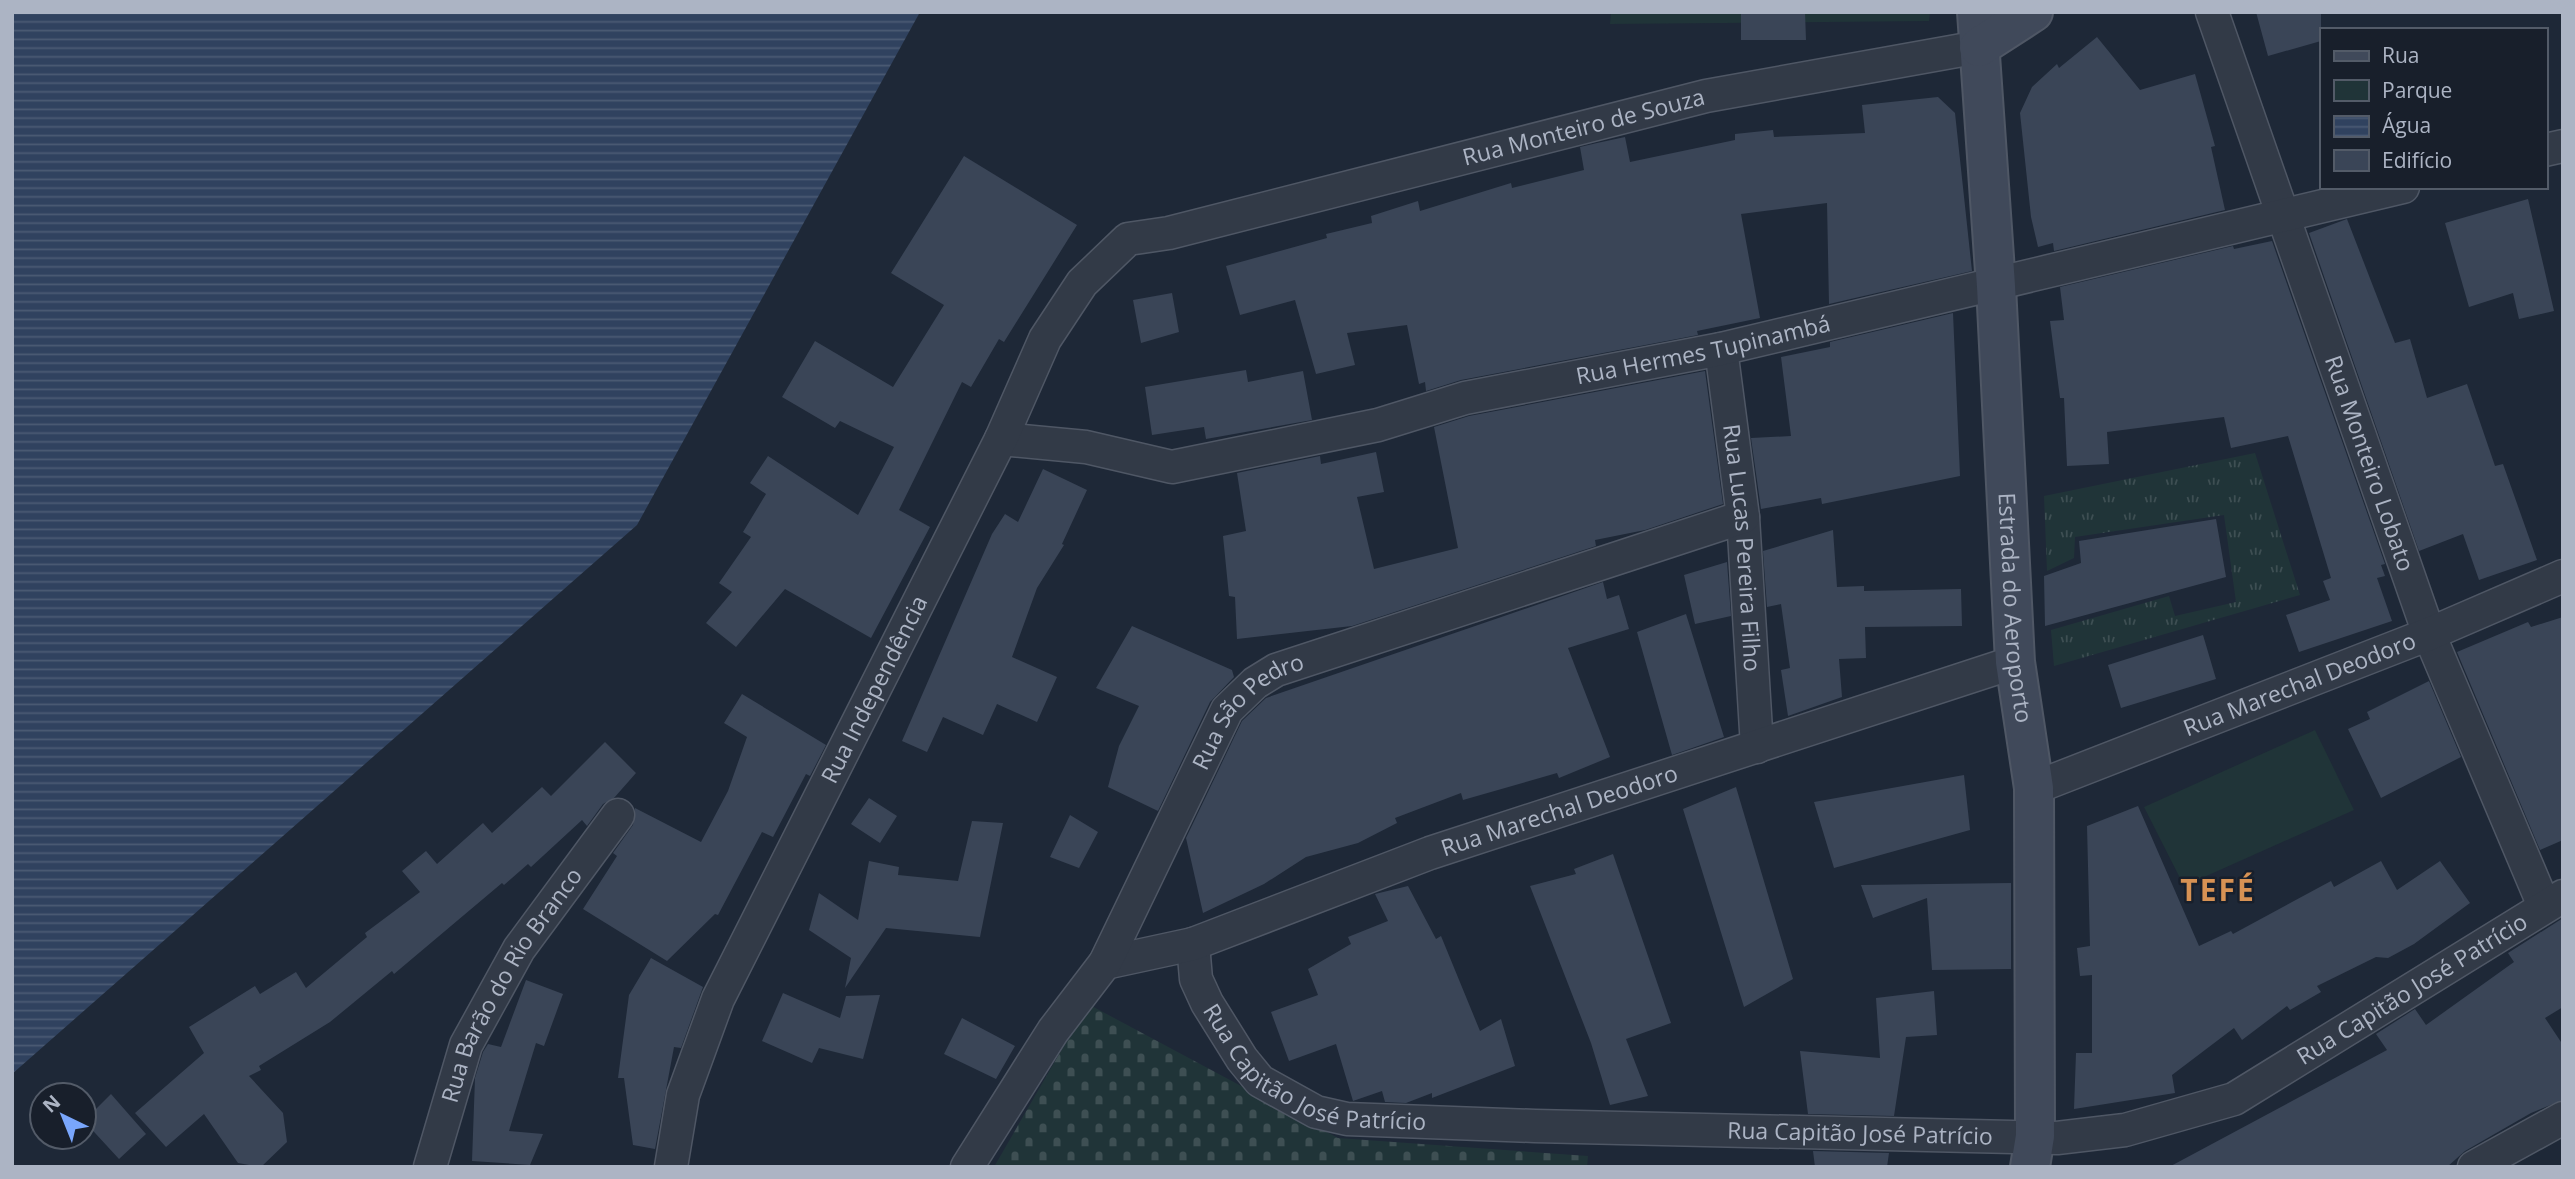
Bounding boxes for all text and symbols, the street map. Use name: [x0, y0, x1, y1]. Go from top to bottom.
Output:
legend: [2320, 28, 2547, 189]
text: Rua: [2382, 41, 2420, 69]
text: Parque: [2382, 76, 2452, 104]
street label: Rua Monteiro de Souza: [1459, 80, 1708, 173]
text: Água: [2382, 111, 2431, 139]
text: Edifício: [2382, 146, 2452, 174]
street label: Rua Hermes Tupinambá: [1573, 307, 1833, 391]
street label: Rua Monteiro Lobato: [2318, 351, 2423, 575]
street label: Rua Lucas Pereira Filho: [1716, 422, 1769, 672]
street label: Estrada do Aeroporto: [1991, 492, 2041, 725]
street label: Rua Independência: [813, 590, 934, 788]
street label: Rua Marechal Deodoro: [2178, 624, 2420, 743]
street label: Rua São Pedro: [1184, 645, 1307, 775]
street label: Rua Marechal Deodoro: [1437, 756, 1682, 863]
street label: Rua Barão do Rio Branco: [433, 861, 589, 1106]
district label: TEFÉ: [2180, 869, 2256, 910]
street label: Rua Capitão José Patrício: [2290, 905, 2533, 1072]
street label: Rua Capitão José Patrício: [1196, 997, 1427, 1137]
north arrow: [28, 1081, 98, 1151]
text: N: [37, 1089, 66, 1118]
street label: Rua Capitão José Patrício: [1727, 1113, 1993, 1152]

